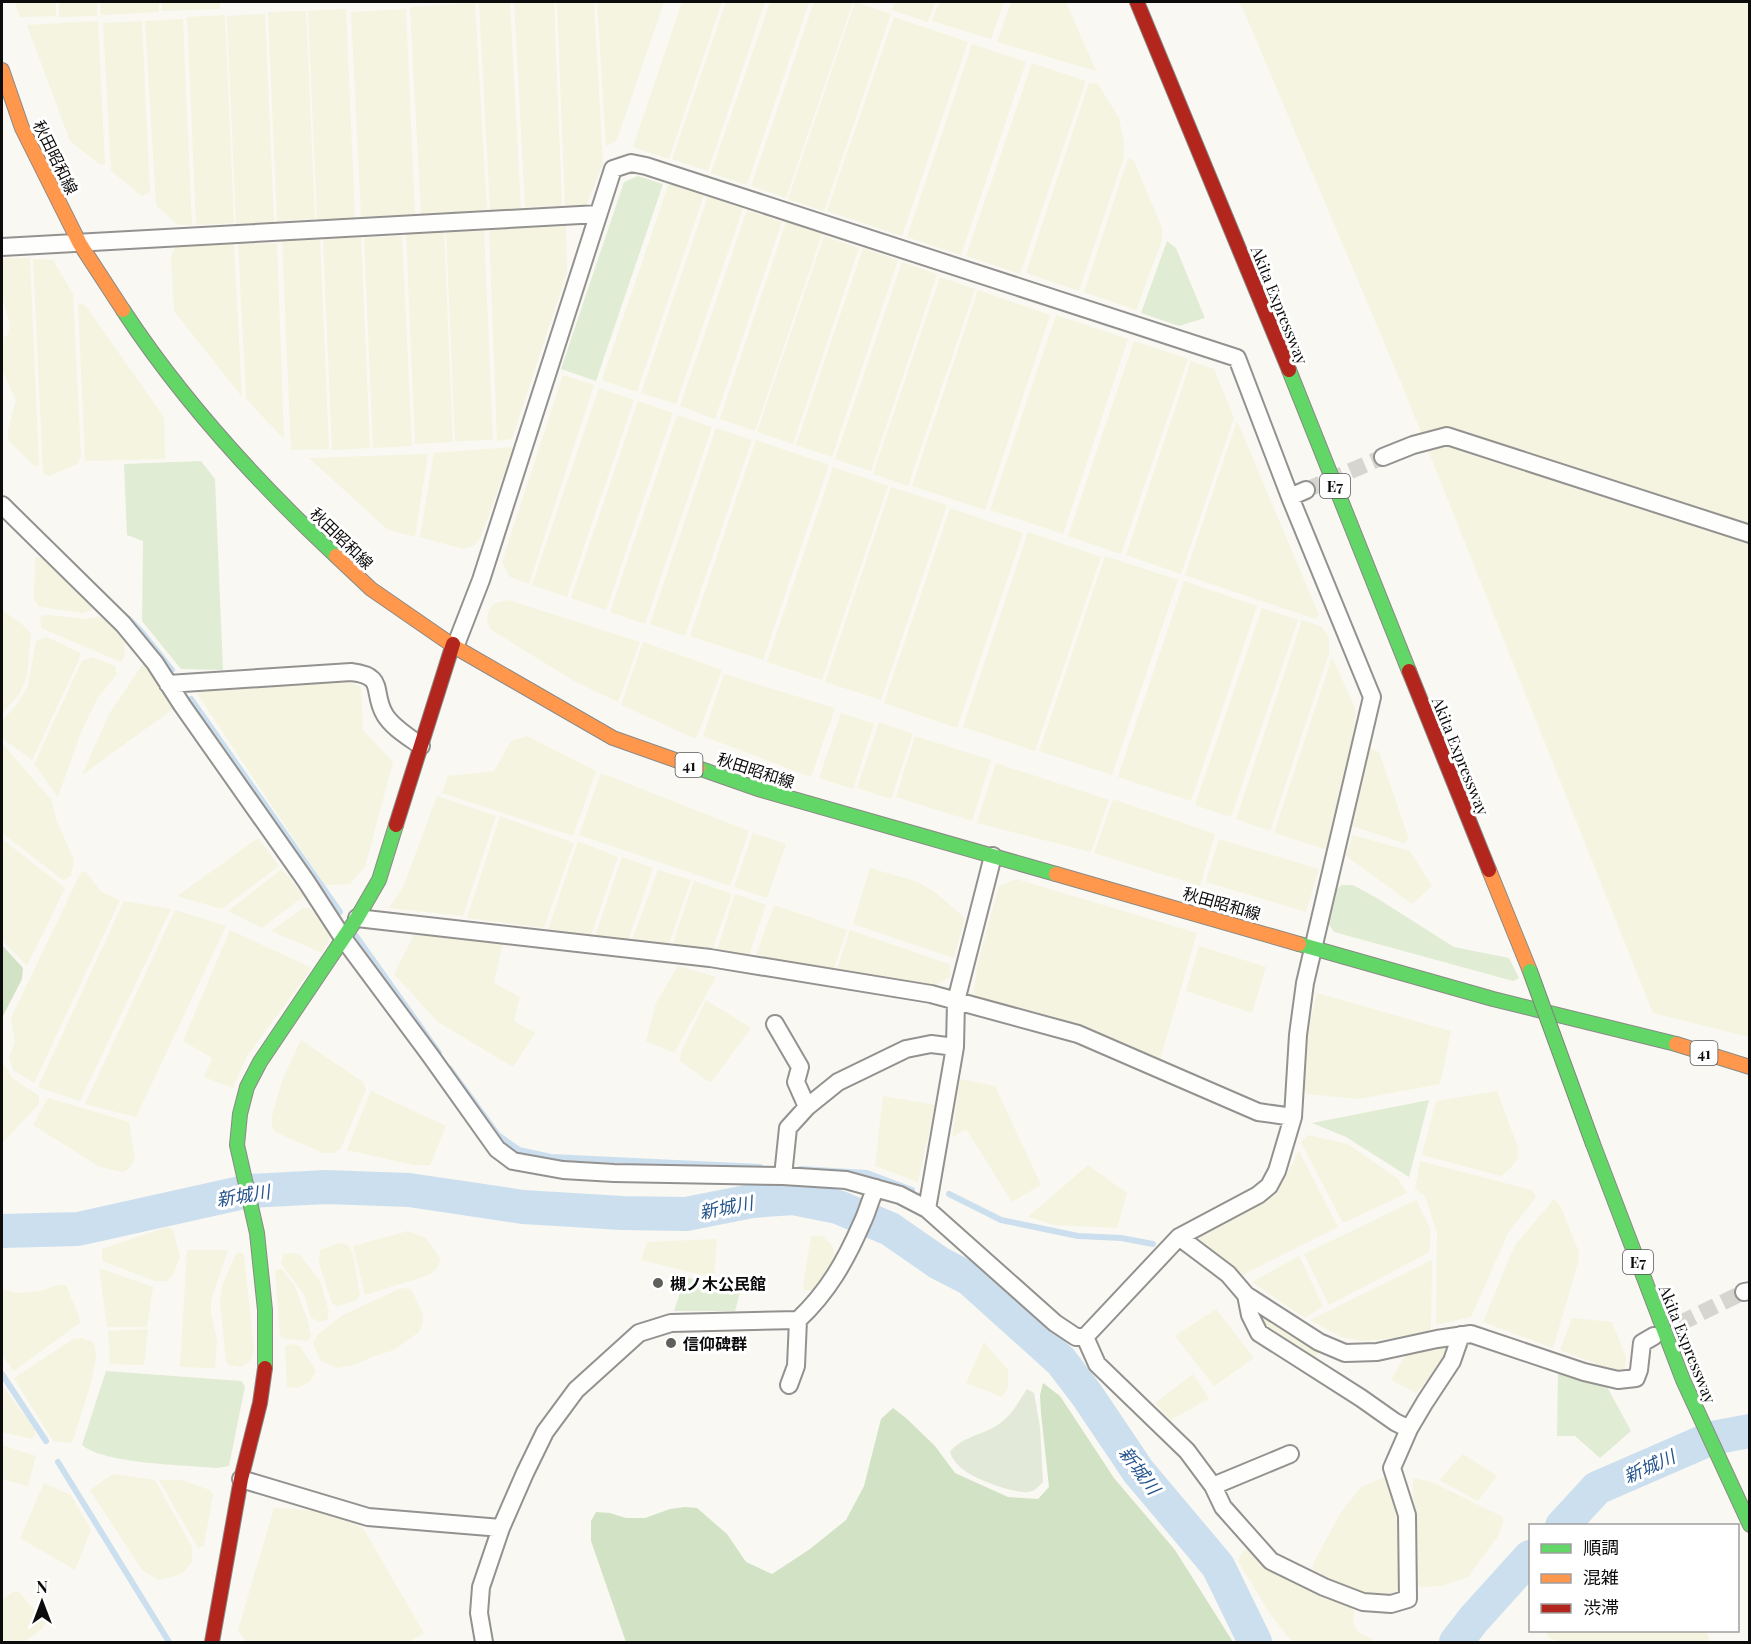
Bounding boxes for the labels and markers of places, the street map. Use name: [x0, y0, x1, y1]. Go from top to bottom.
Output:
place label: 槻ノ木公民館: [670, 1273, 766, 1294]
marker: 槻ノ木公民館: [651, 1276, 665, 1290]
place label: 信仰碑群: [682, 1333, 747, 1354]
marker: 信仰碑群: [664, 1336, 678, 1350]

